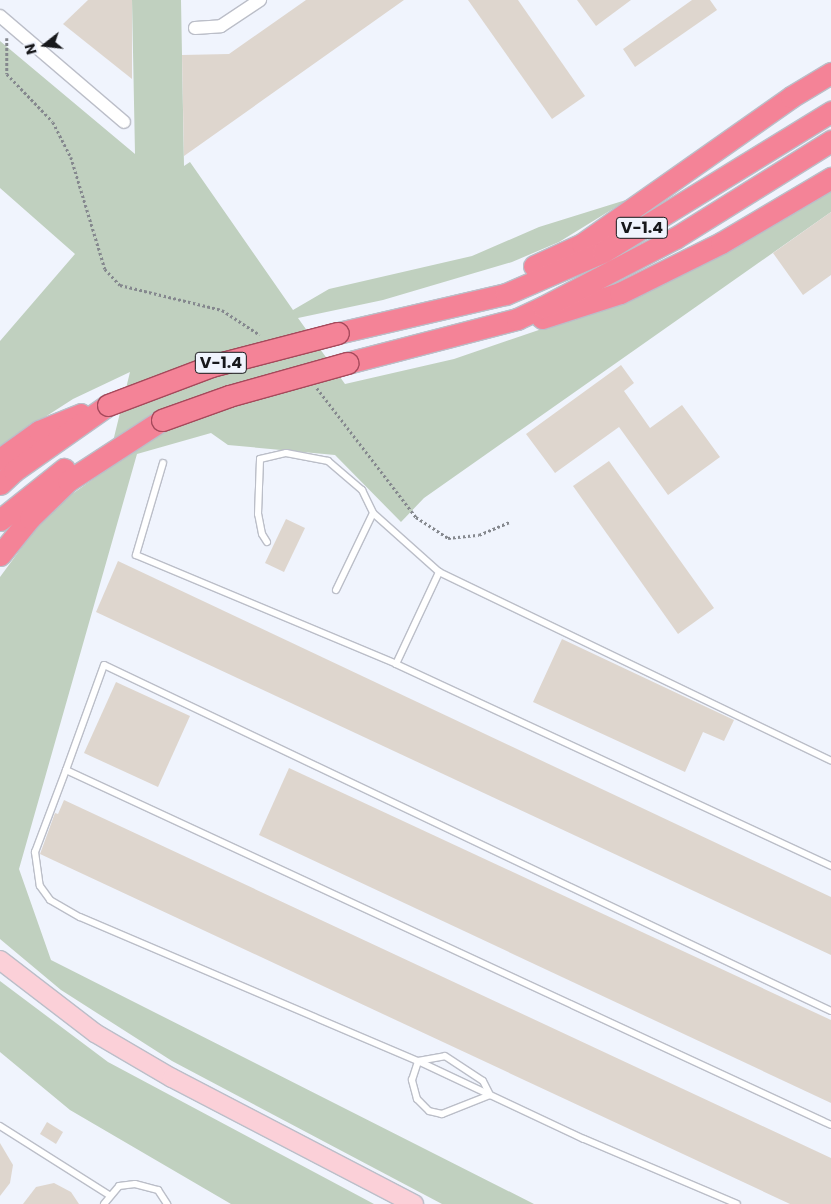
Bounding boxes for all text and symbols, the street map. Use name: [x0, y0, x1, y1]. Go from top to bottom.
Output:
north arrow: [20, 20, 70, 70]
text: N: [20, 41, 42, 57]
road number: V-1.4: [616, 214, 668, 242]
road number: V-1.4: [195, 349, 247, 376]

